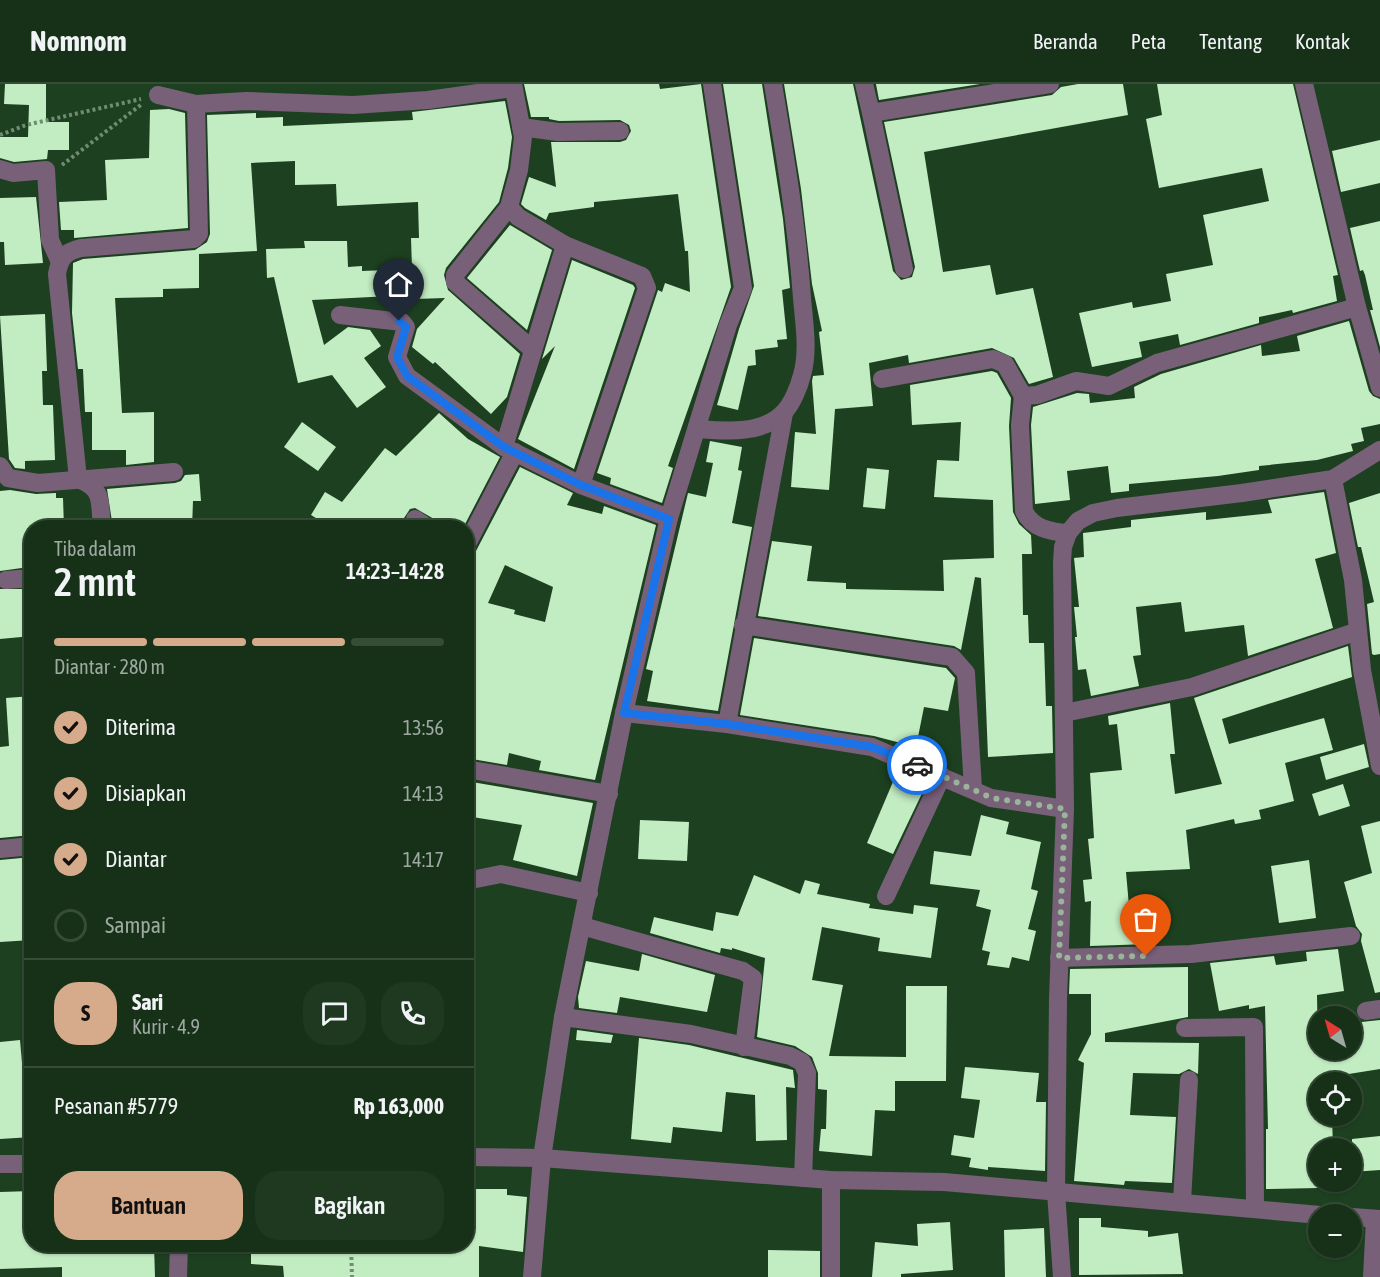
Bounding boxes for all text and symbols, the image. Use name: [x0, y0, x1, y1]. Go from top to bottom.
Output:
text: Nomnom: [30, 25, 127, 57]
text: Beranda: [1033, 29, 1098, 53]
text: Peta: [1131, 29, 1166, 53]
text: Tentang: [1199, 29, 1262, 53]
text: Kontak: [1295, 29, 1350, 53]
pin: [373, 259, 424, 321]
icon: home: [382, 268, 415, 301]
text: Tiba dalam: [54, 537, 136, 560]
text: 14:23–14:28: [346, 558, 444, 584]
text: 2 mnt: [54, 560, 136, 604]
text: Diantar · 280 m: [54, 655, 165, 678]
icon: check: [54, 711, 87, 744]
text: Diterima: [105, 714, 176, 740]
text: 13:56: [403, 716, 444, 739]
courier: [887, 735, 947, 795]
icon: car: [901, 749, 934, 782]
icon: check: [54, 777, 87, 810]
text: Disiapkan: [105, 780, 186, 806]
text: 14:13: [403, 782, 444, 805]
icon: check: [54, 843, 87, 876]
text: Diantar: [105, 846, 166, 872]
text: 14:17: [403, 848, 444, 871]
pin: [1120, 894, 1171, 956]
icon: bag: [1129, 903, 1162, 936]
text: Sampai: [105, 912, 166, 938]
button: chat: [303, 982, 366, 1045]
button: phone: [381, 982, 444, 1045]
text: Sari: [132, 989, 163, 1015]
text: S: [81, 1000, 90, 1026]
north arrow: [1308, 1006, 1362, 1060]
map controls: [1308, 1006, 1362, 1258]
text: Kurir · 4.9: [132, 1015, 200, 1038]
button: locate: [1308, 1072, 1362, 1126]
text: Pesanan #5779: [54, 1093, 178, 1119]
text: Rp 163,000: [354, 1093, 444, 1119]
button: +: [1308, 1138, 1362, 1192]
button: Bantuan: [54, 1171, 243, 1240]
button: Bagikan: [255, 1171, 444, 1240]
button: −: [1308, 1204, 1362, 1258]

